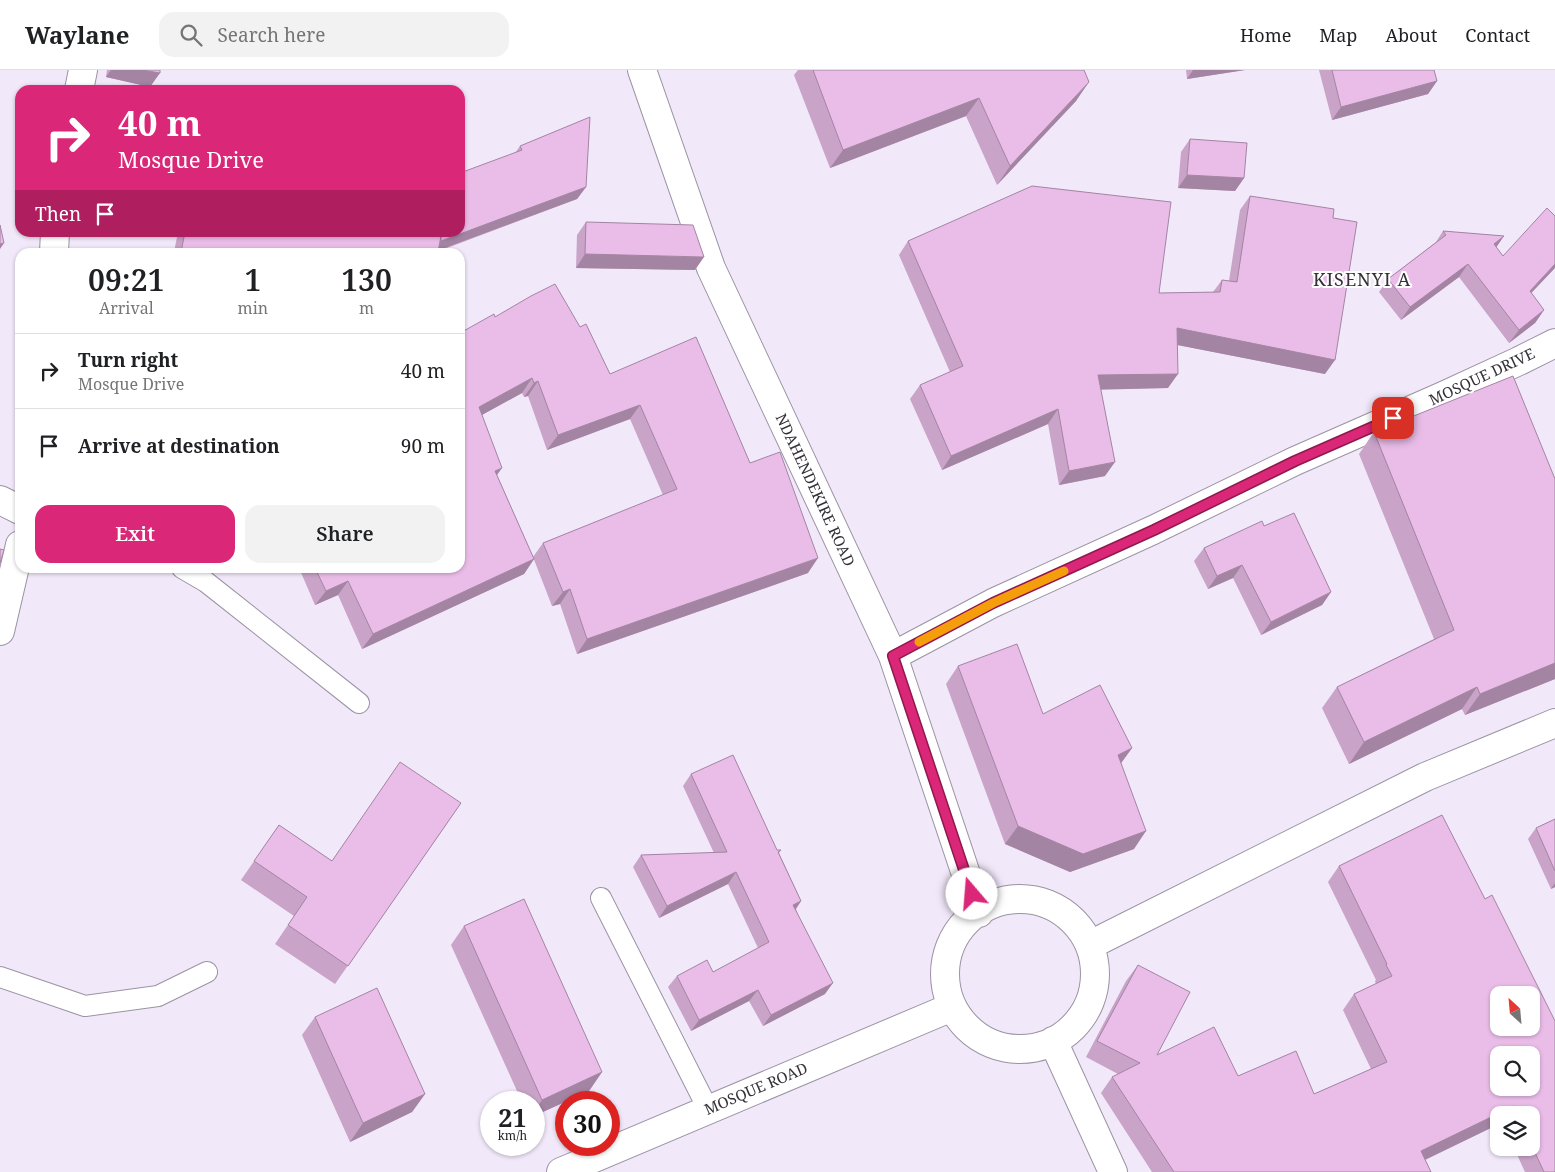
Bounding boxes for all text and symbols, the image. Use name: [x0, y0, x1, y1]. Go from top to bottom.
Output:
search box: [159, 12, 509, 57]
text: Waylane: [25, 18, 129, 51]
icon: search: [177, 21, 205, 49]
text: Search here: [217, 22, 325, 48]
text: Home: [1240, 23, 1291, 47]
text: Map: [1319, 23, 1357, 47]
text: About: [1385, 23, 1437, 47]
text: Contact: [1465, 23, 1530, 47]
text: 40 m: [118, 99, 201, 146]
icon: right: [35, 105, 100, 170]
text: Mosque Drive: [118, 144, 264, 174]
icon: arrive: [91, 200, 119, 228]
text: Then: [35, 201, 81, 227]
text: 09:21: [88, 259, 165, 300]
text: 1: [244, 259, 261, 300]
text: 130: [341, 259, 392, 300]
district label: KISENYI A: [1313, 267, 1411, 291]
text: Arrival: [99, 297, 154, 319]
text: min: [238, 297, 268, 319]
text: m: [359, 297, 374, 319]
street label: MOSQUE DRIVE: [1426, 343, 1538, 409]
text: Turn right: [78, 347, 178, 373]
icon: right: [35, 357, 63, 385]
text: 40 m: [401, 358, 445, 384]
text: Mosque Drive: [78, 373, 184, 395]
pin: [1372, 397, 1414, 439]
icon: arrive: [1379, 404, 1407, 432]
street label: NDAHENDEKIRE ROAD: [772, 410, 860, 569]
icon: arrive: [35, 432, 63, 460]
text: Arrive at destination: [78, 433, 280, 459]
text: 90 m: [401, 433, 445, 459]
button: Exit: [35, 505, 235, 563]
button: Share: [245, 505, 445, 563]
position arrow: [945, 867, 997, 919]
north arrow: [1490, 986, 1540, 1036]
map controls: [1490, 986, 1540, 1156]
button: search: [1490, 1046, 1540, 1096]
street label: MOSQUE ROAD: [701, 1057, 810, 1119]
speed limit sign: 30: [555, 1091, 620, 1156]
text: 21: [498, 1100, 527, 1134]
button: layers: [1490, 1106, 1540, 1156]
text: km/h: [498, 1127, 527, 1144]

